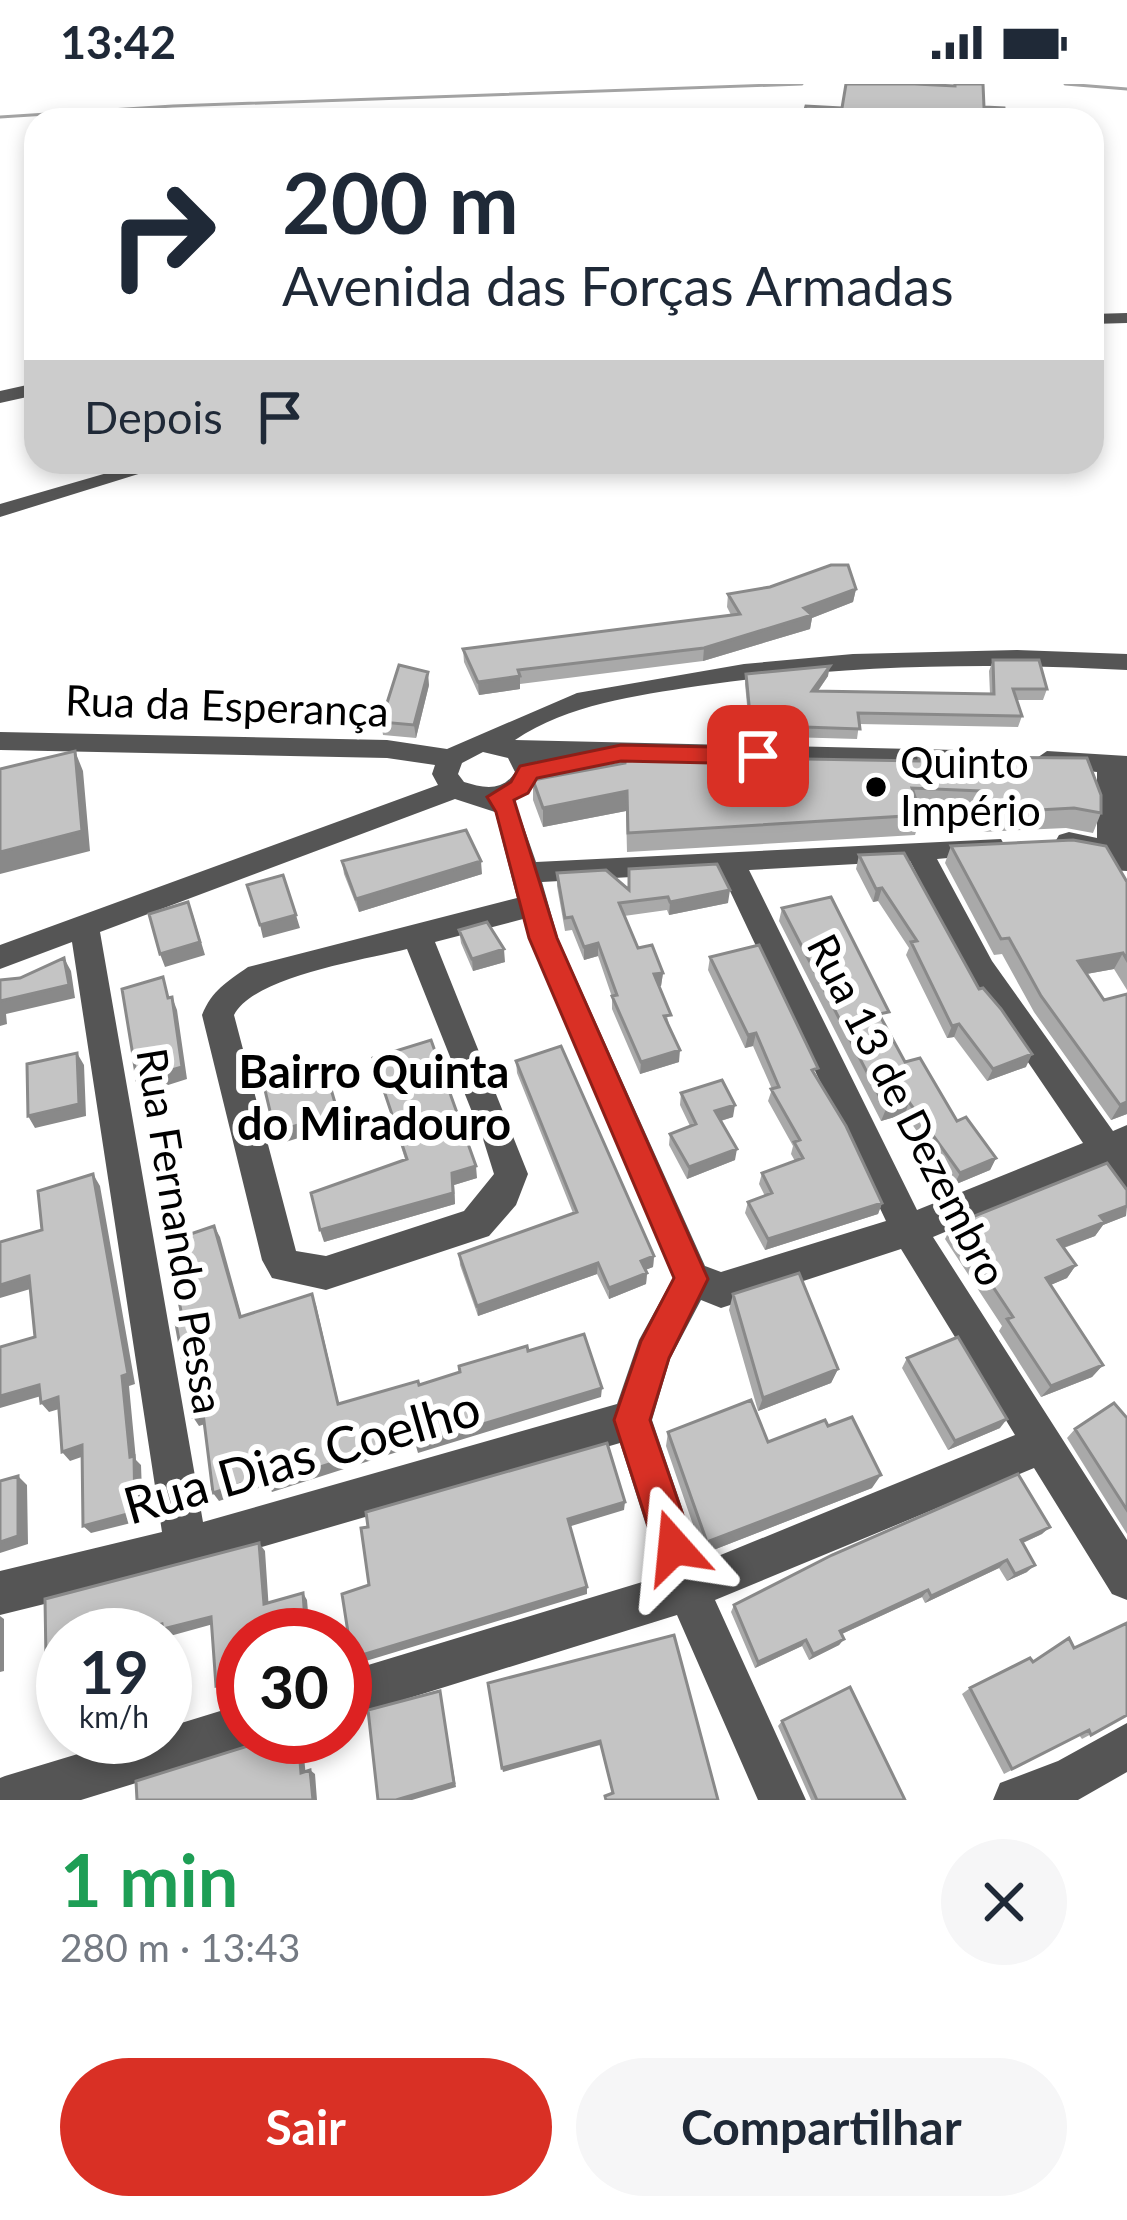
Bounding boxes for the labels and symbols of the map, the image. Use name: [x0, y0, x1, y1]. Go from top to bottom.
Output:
street label: Rua da Esperança: [64, 674, 390, 736]
pin: [707, 705, 809, 807]
place label: Quinto Império: [900, 737, 1041, 835]
marker: Quinto Império: [863, 774, 889, 800]
street label: Rua 13 de Dezembro: [798, 926, 1018, 1293]
district label: Bairro Quinta do Miradouro: [237, 1044, 511, 1150]
street label: Rua Fernando Pessa: [127, 1045, 235, 1417]
street label: Rua Dias Coelho: [117, 1376, 487, 1536]
position arrow: [611, 1484, 737, 1610]
speed limit sign: 30: [216, 1608, 372, 1764]

